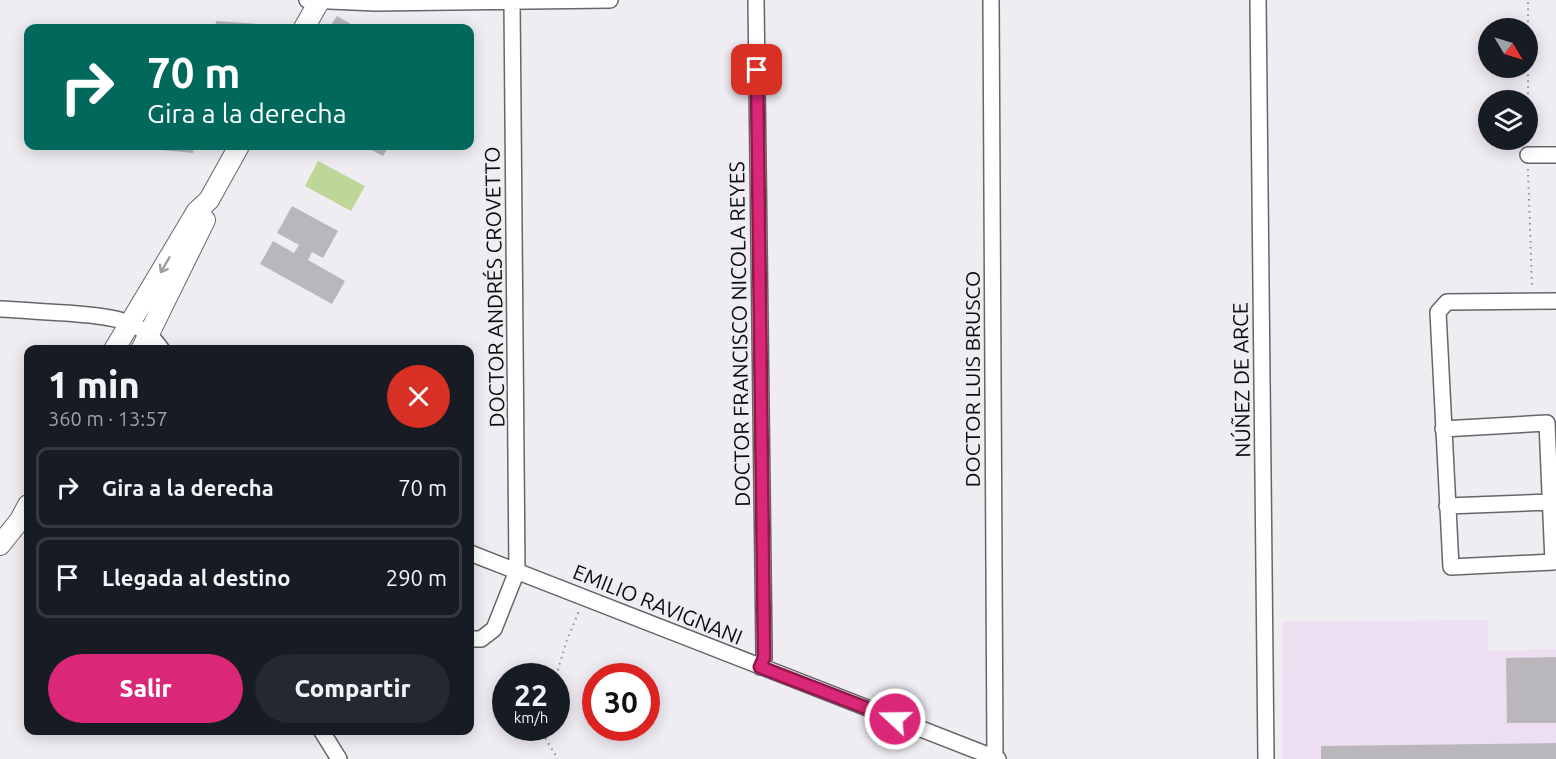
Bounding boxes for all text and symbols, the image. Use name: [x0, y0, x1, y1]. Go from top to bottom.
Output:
north arrow: [1478, 18, 1538, 78]
map controls: [1478, 18, 1538, 150]
pin: [731, 44, 782, 95]
icon: right: [48, 48, 126, 126]
text: 70 m: [147, 49, 241, 96]
icon: arrive: [740, 53, 773, 86]
button: layers: [1478, 90, 1538, 150]
text: Gira a la derecha: [147, 98, 347, 128]
street label: DOCTOR ANDRÉS CROVETTO: [480, 146, 508, 428]
street label: DOCTOR FRANCISCO NICOLA REYES: [724, 161, 754, 507]
one-way arrow: [159, 256, 171, 273]
street label: DOCTOR LUIS BRUSCO: [960, 271, 984, 487]
street label: NÚÑEZ DE ARCE: [1228, 302, 1254, 458]
text: 1 min: [48, 364, 140, 405]
button: close: [387, 365, 450, 428]
text: 360 m · 13:57: [48, 407, 168, 430]
icon: right: [51, 471, 84, 504]
text: Gira a la derecha: [102, 475, 274, 500]
text: 70 m: [398, 475, 447, 500]
street label: EMILIO RAVIGNANI: [570, 559, 746, 649]
icon: arrive: [51, 561, 84, 594]
text: Llegada al destino: [102, 565, 290, 590]
text: 290 m: [386, 565, 447, 590]
button: Salir: [48, 654, 243, 723]
button: Compartir: [255, 654, 450, 723]
speed limit sign: 30: [582, 663, 660, 741]
text: 22: [514, 678, 548, 712]
position arrow: [863, 687, 927, 751]
text: km/h: [514, 709, 548, 726]

